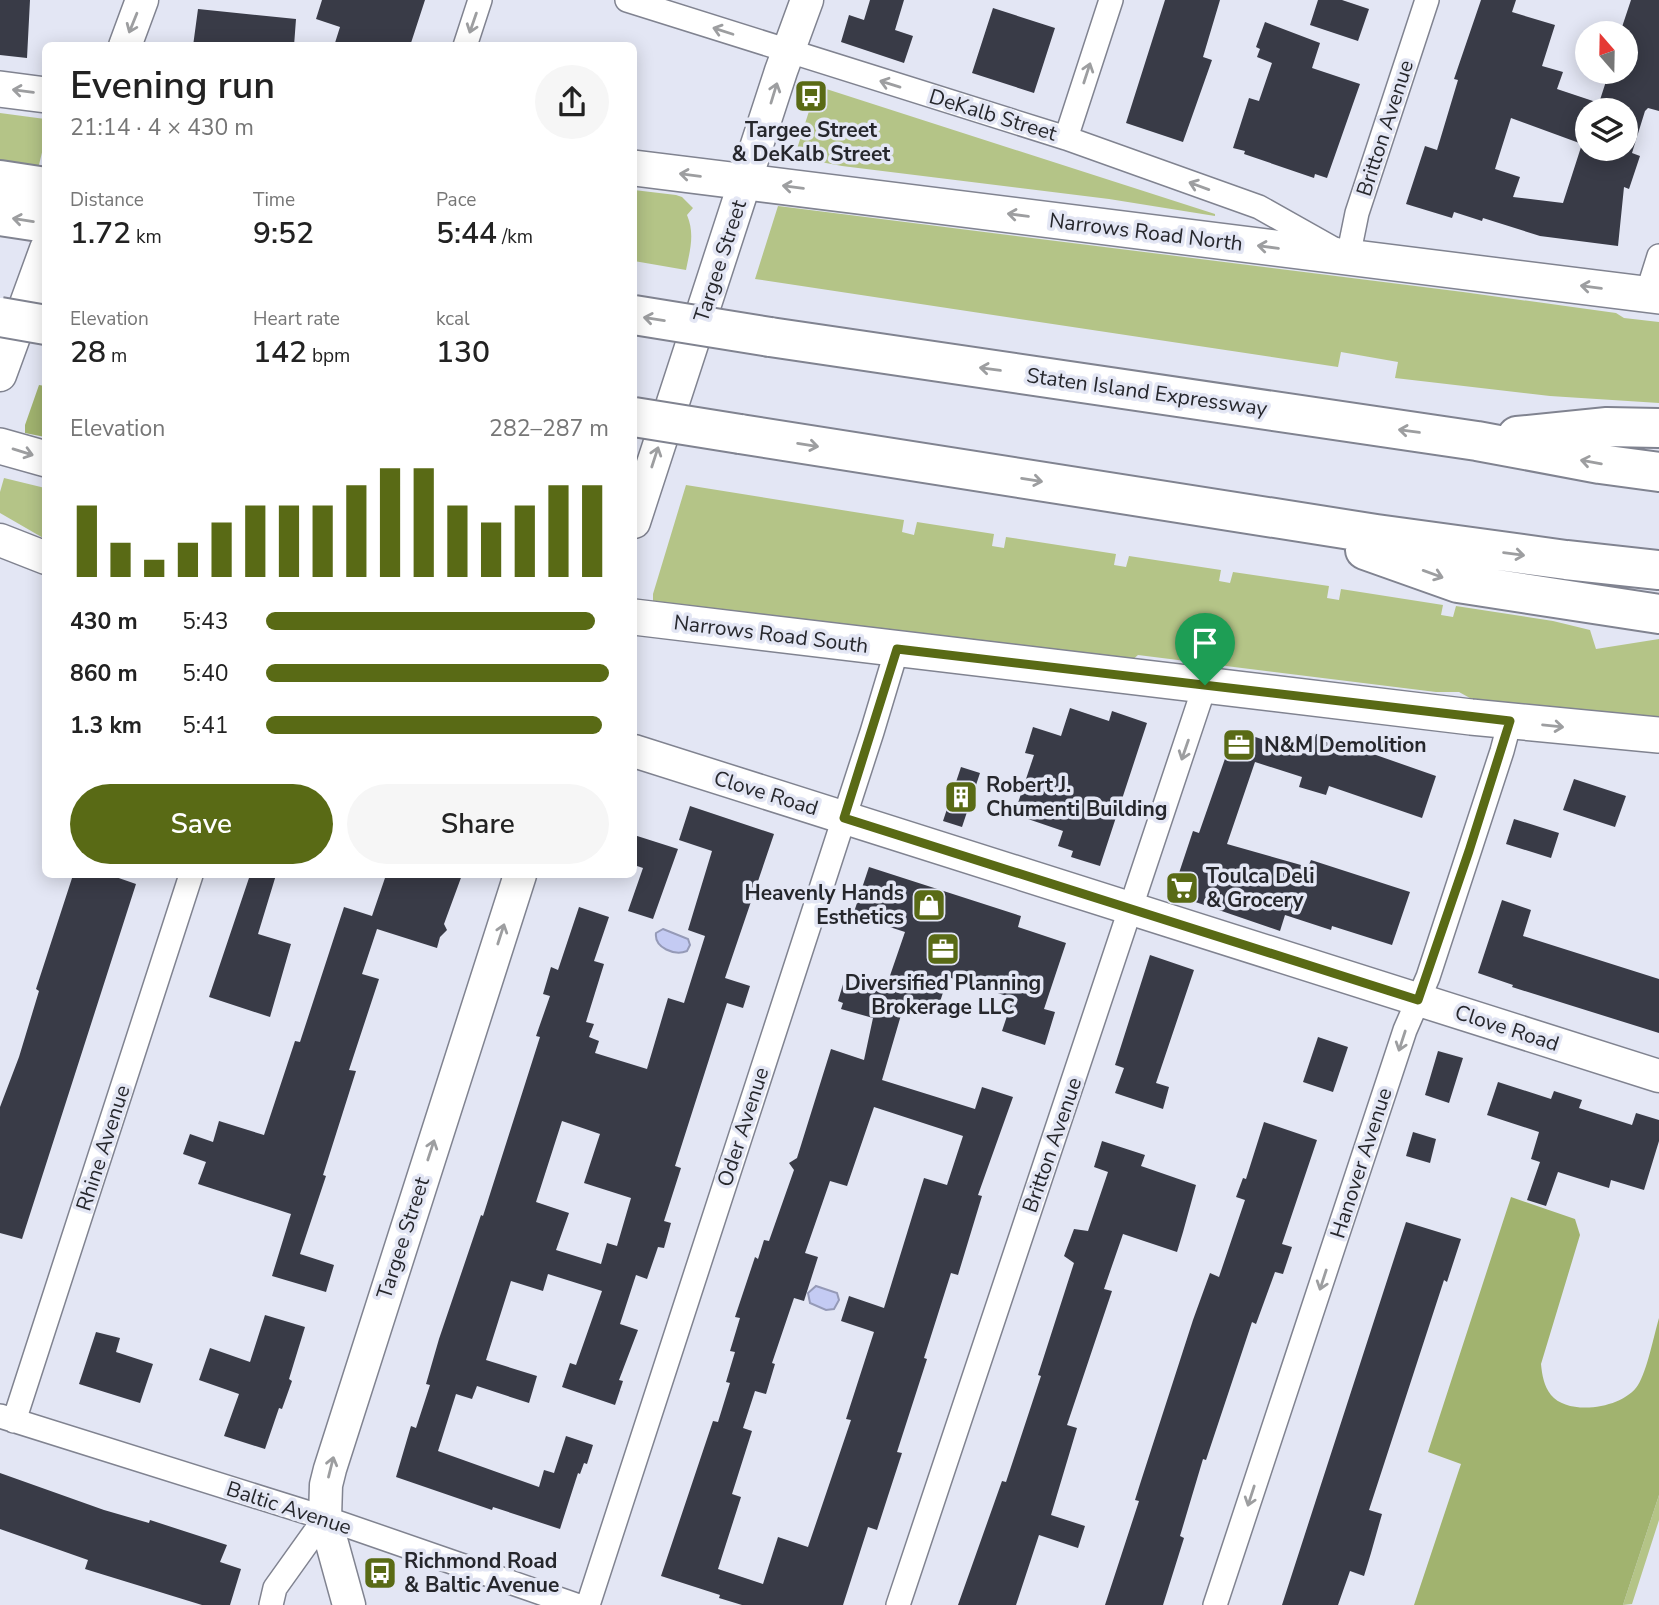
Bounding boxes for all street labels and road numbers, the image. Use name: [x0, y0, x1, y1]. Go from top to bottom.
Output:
street label: Britton Avenue: [1350, 56, 1420, 200]
street label: DeKalb Street: [926, 82, 1061, 148]
street label: Targee Street: [687, 196, 753, 326]
street label: Narrows Road North: [1048, 206, 1244, 258]
street label: Staten Island Expressway: [1025, 361, 1269, 423]
street label: Narrows Road South: [672, 608, 870, 660]
street label: Clove Road: [710, 764, 822, 822]
street label: Clove Road: [1451, 998, 1563, 1058]
street label: Oder Avenue: [711, 1064, 775, 1190]
street label: Britton Avenue: [1016, 1074, 1088, 1216]
street label: Rhine Avenue: [69, 1081, 137, 1215]
street label: Hanover Avenue: [1323, 1084, 1399, 1242]
street label: Targee Street: [370, 1173, 436, 1303]
street label: Baltic Avenue: [223, 1475, 355, 1541]

